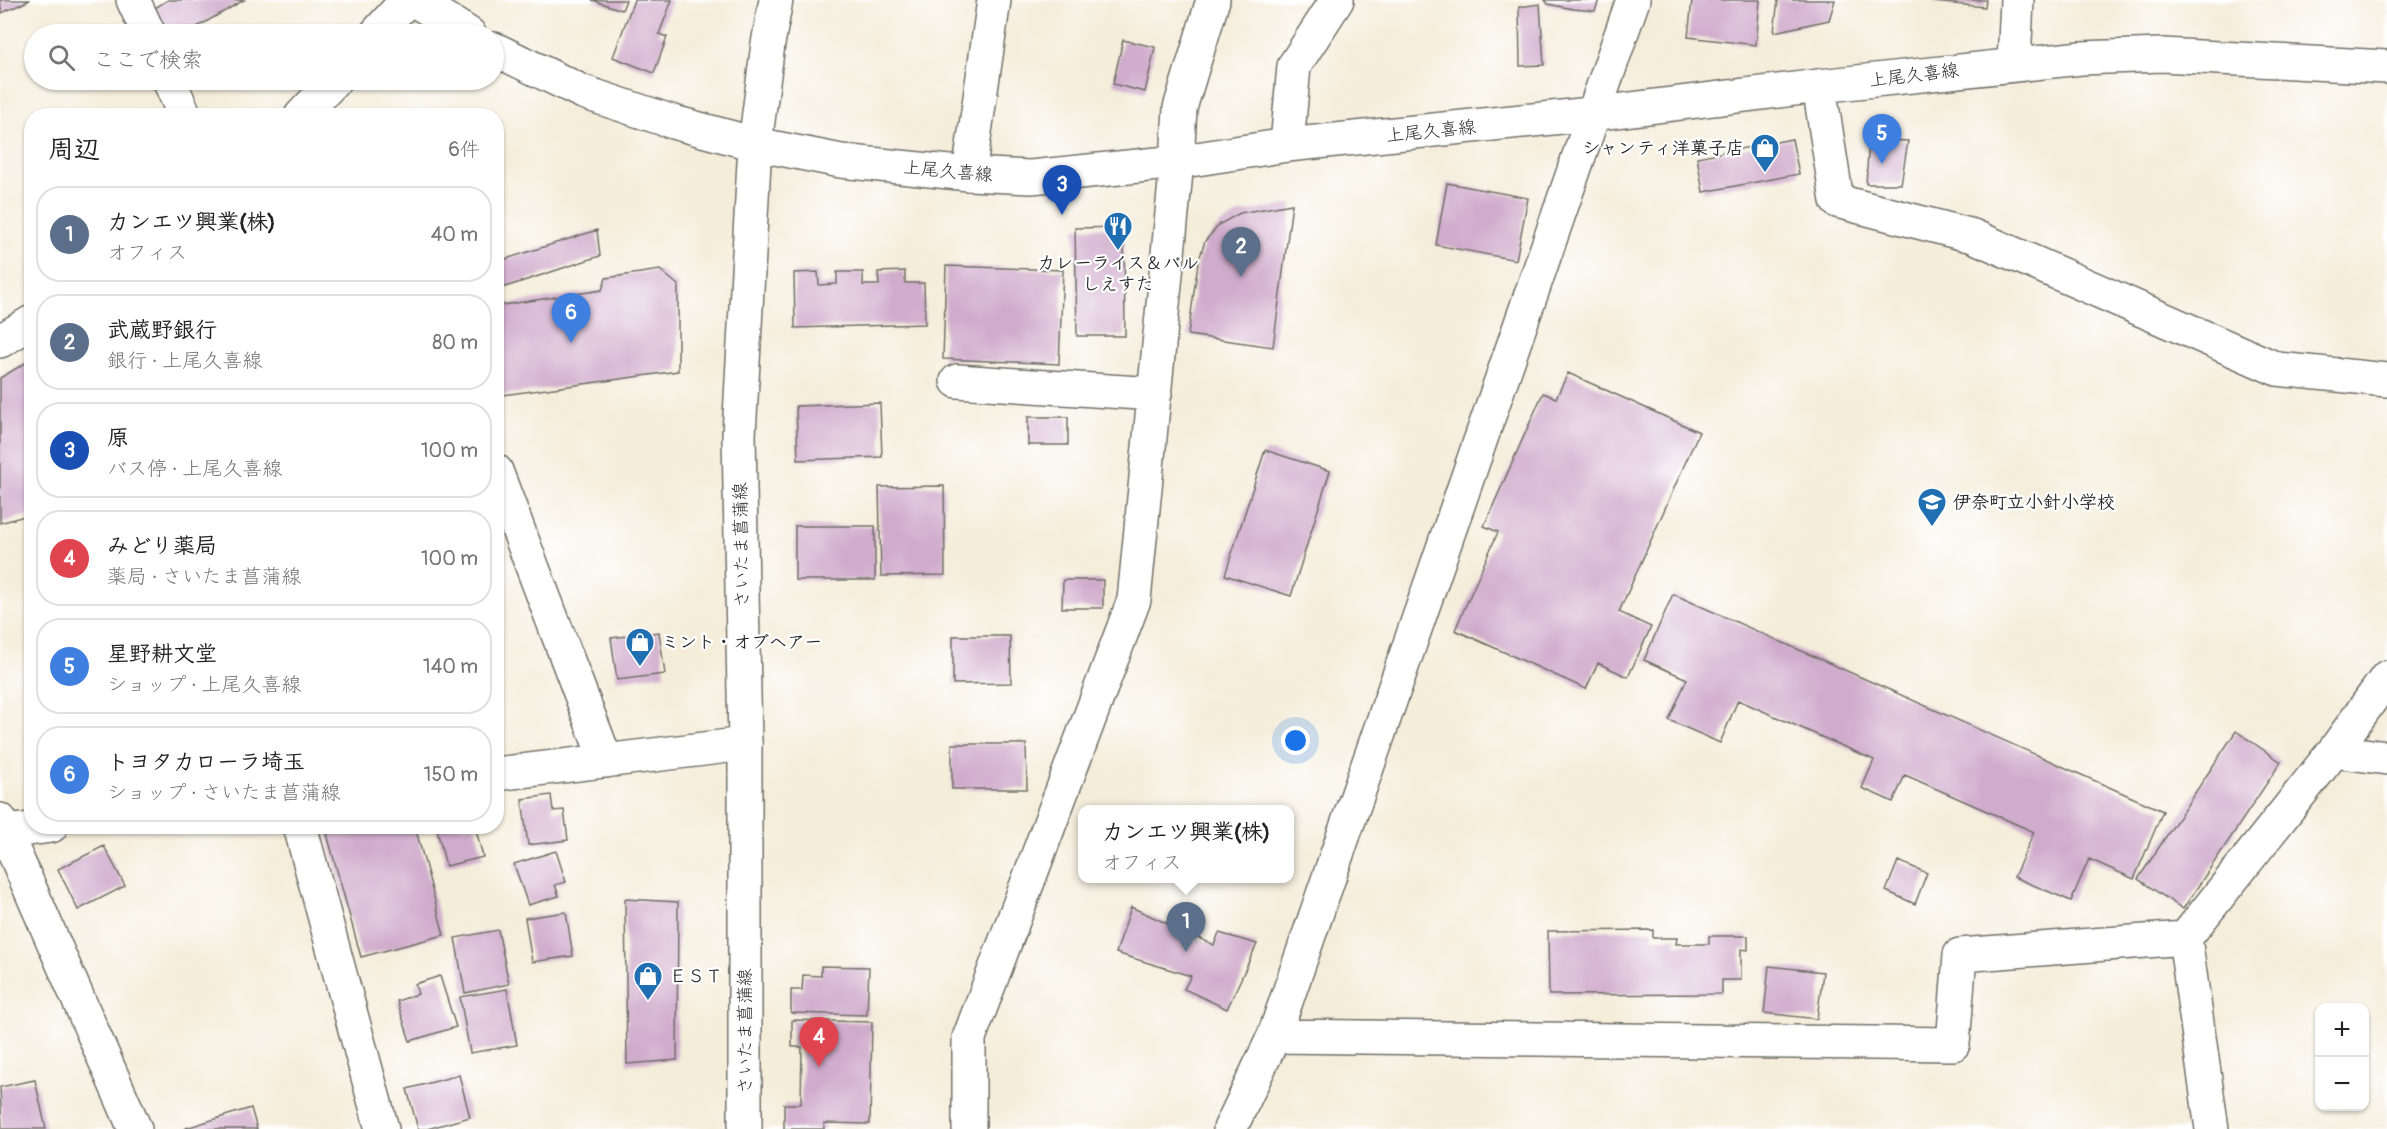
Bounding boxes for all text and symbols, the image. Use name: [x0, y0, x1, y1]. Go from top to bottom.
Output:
search box: [24, 24, 504, 90]
icon: search: [45, 41, 78, 74]
text: ここで検索: [93, 46, 203, 74]
street label: 上尾久喜線: [1868, 59, 1960, 92]
pin: 5: [1862, 114, 1902, 164]
street label: 上尾久喜線: [1385, 115, 1477, 148]
shop icon: シャンティ洋菓子店: [1749, 132, 1781, 174]
text: 周辺: [48, 134, 100, 166]
text: 6件: [448, 137, 480, 162]
place label: シャンティ洋菓子店: [1582, 137, 1744, 160]
street label: 上尾久喜線: [902, 156, 994, 187]
pin: 3: [1042, 166, 1082, 215]
text: カンエツ興業(株): [107, 208, 276, 236]
restaurant icon: カレーライス＆バル しえすた: [1102, 210, 1134, 252]
text: 1: [66, 222, 73, 247]
text: 40 m: [431, 222, 478, 247]
pin: 2: [1222, 228, 1260, 277]
text: オフィス: [107, 240, 187, 265]
place label: カレーライス＆バル しえすた: [1037, 252, 1199, 296]
pin: 6: [552, 294, 590, 343]
text: 武蔵野銀行: [107, 316, 217, 344]
text: 2: [64, 330, 75, 355]
text: 80 m: [432, 330, 478, 355]
text: 銀行 · 上尾久喜線: [107, 348, 262, 373]
text: 原: [107, 424, 129, 452]
text: 3: [64, 438, 75, 463]
text: 100 m: [421, 438, 478, 463]
text: バス停 · 上尾久喜線: [107, 456, 282, 481]
street label: さいたま菖蒲線: [729, 482, 754, 608]
school or university icon: 伊奈町立小針小学校: [1916, 486, 1948, 528]
place label: 伊奈町立小針小学校: [1953, 491, 2115, 514]
text: みどり薬局: [107, 532, 217, 560]
text: 4: [64, 546, 75, 571]
text: 100 m: [421, 546, 478, 571]
text: 薬局 · さいたま菖蒲線: [107, 564, 301, 589]
shop icon: ミント・オブヘアー: [624, 626, 656, 668]
place label: ミント・オブヘアー: [661, 631, 822, 654]
text: 星野耕文堂: [107, 640, 217, 668]
text: 5: [64, 654, 75, 679]
text: 140 m: [423, 654, 478, 679]
text: ショップ · 上尾久喜線: [107, 672, 301, 697]
your location: [1281, 726, 1310, 755]
text: トヨタカローラ埼玉: [107, 748, 305, 776]
text: 6: [64, 762, 75, 787]
text: 150 m: [424, 762, 478, 787]
text: ショップ · さいたま菖蒲線: [107, 780, 341, 805]
popup: [1078, 805, 1294, 883]
text: カンエツ興業(株): [1102, 818, 1270, 846]
text: オフィス: [1102, 850, 1182, 875]
pin: 1: [1166, 902, 1206, 952]
shop icon: ＥＳＴ: [632, 960, 664, 1002]
place label: ＥＳＴ: [669, 965, 723, 988]
street label: さいたま菖蒲線: [734, 968, 757, 1094]
map controls: [2315, 1003, 2369, 1111]
button: +: [2315, 1003, 2369, 1057]
pin: 4: [800, 1018, 838, 1067]
button: −: [2315, 1057, 2369, 1111]

